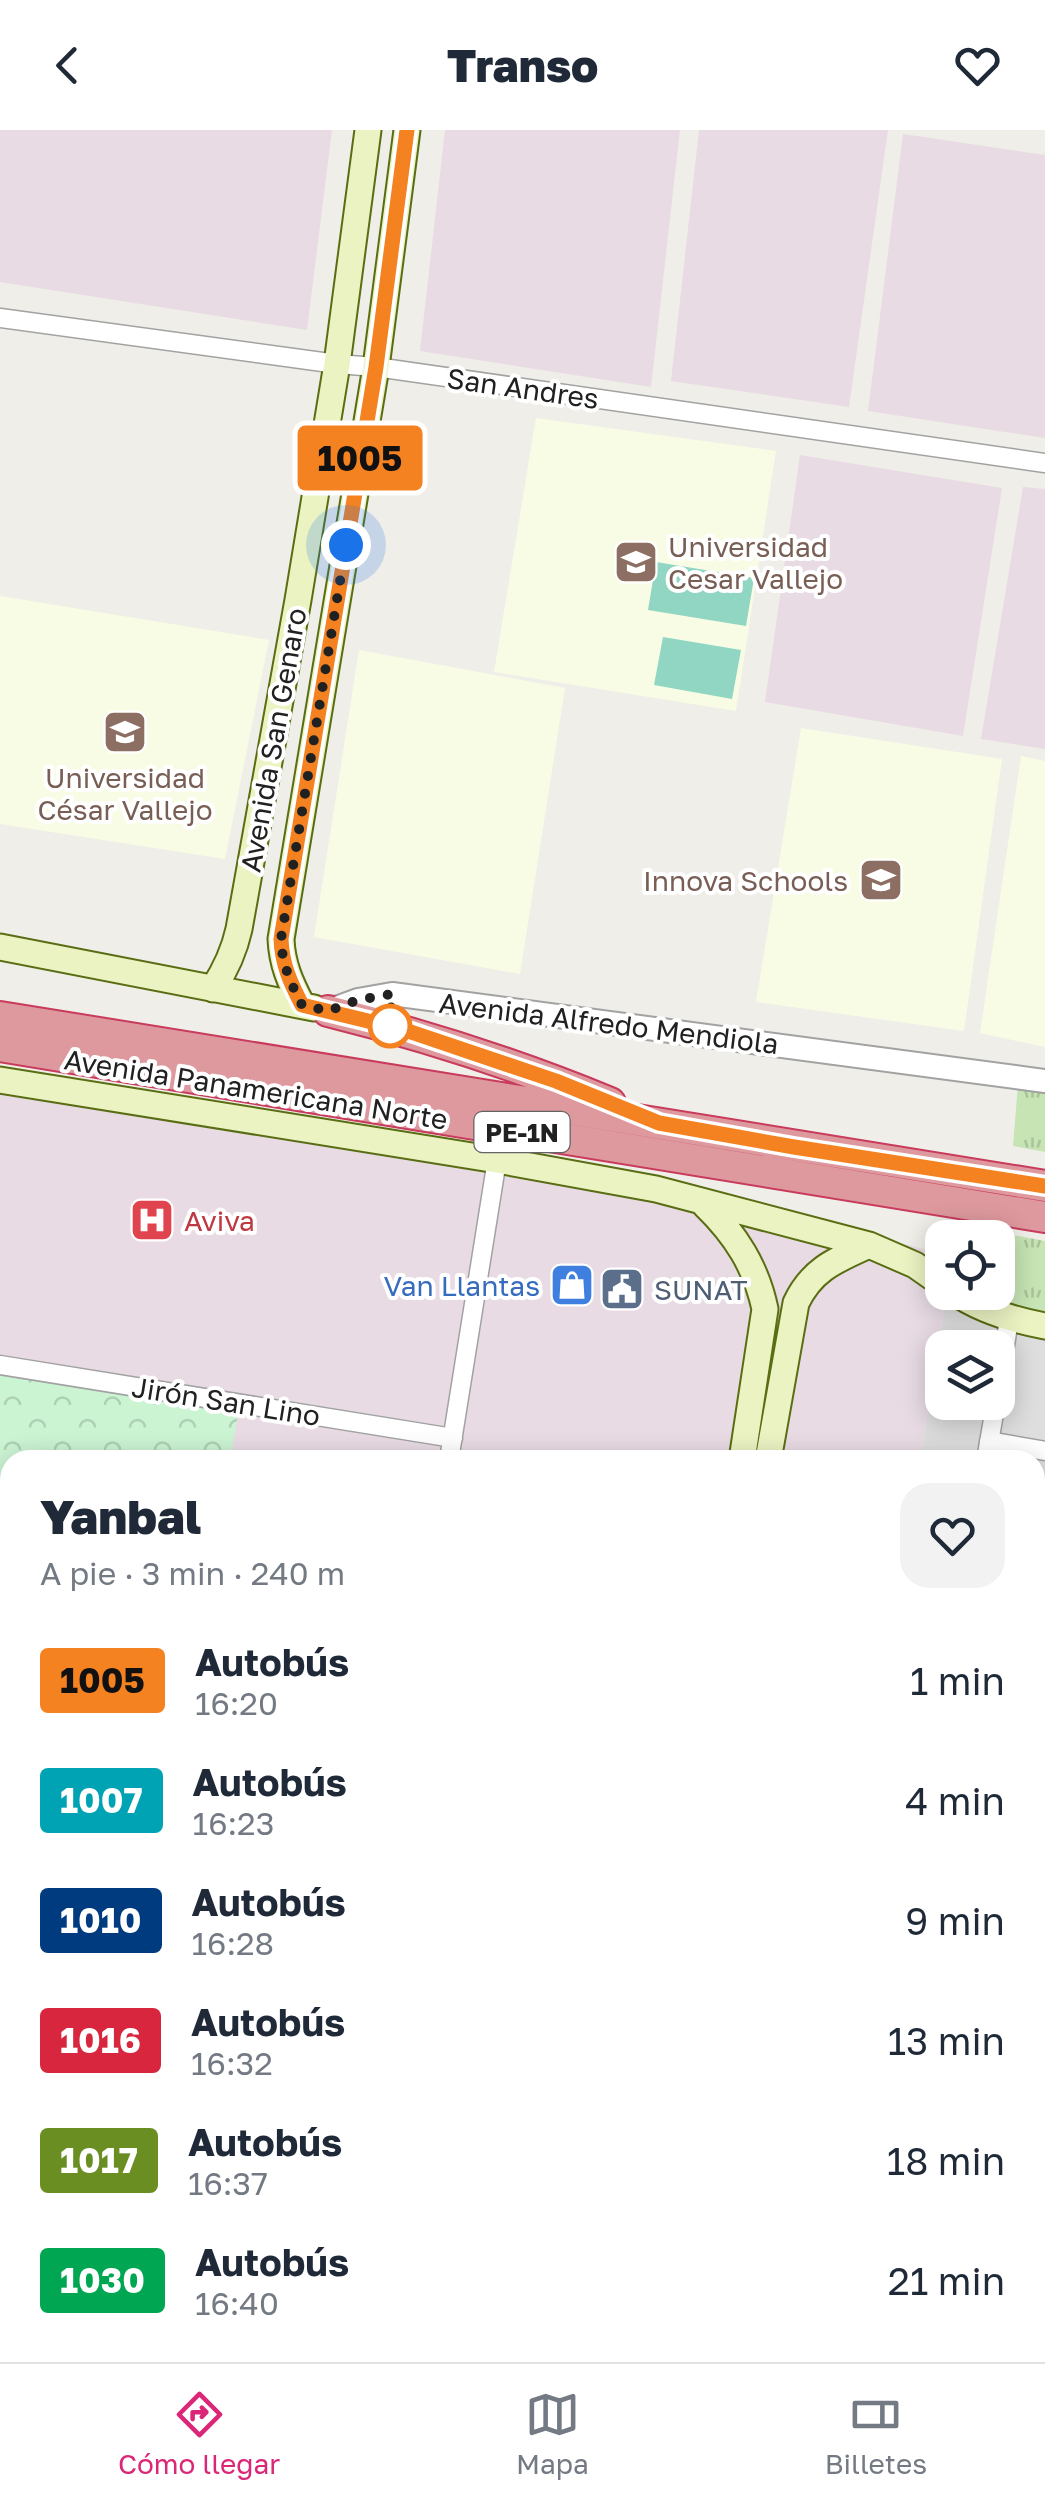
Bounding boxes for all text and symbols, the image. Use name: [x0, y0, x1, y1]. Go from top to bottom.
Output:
icon: back: [40, 38, 95, 93]
text: Transo: [447, 38, 598, 92]
icon: heart: [950, 38, 1005, 93]
street label: San Andres: [445, 361, 601, 415]
line badge: 1005: [290, 426, 430, 490]
text: 1005: [318, 437, 402, 479]
your location: [321, 520, 371, 570]
place label: Universidad Cesar Vallejo: [668, 530, 843, 595]
school or university icon: Universidad Cesar Vallejo: [613, 539, 659, 585]
street label: Avenida San Genaro: [234, 605, 312, 875]
school or university icon: Universidad César Vallejo: [102, 709, 148, 755]
place label: Universidad César Vallejo: [38, 761, 212, 826]
school or university icon: Innova Schools: [858, 857, 904, 903]
place label: Innova Schools: [643, 864, 848, 897]
street label: Avenida Alfredo Mendiola: [437, 986, 781, 1060]
unlabelled marker: [369, 1005, 411, 1047]
street label: Avenida Panamericana Norte: [62, 1042, 450, 1136]
road number: PE-1N: [474, 1112, 570, 1152]
hospital icon: Aviva: [129, 1197, 175, 1243]
place label: Aviva: [184, 1204, 255, 1237]
map controls: [925, 1220, 1015, 1420]
button: locate: [925, 1220, 1015, 1310]
shop icon: Van Llantas: [549, 1262, 595, 1308]
public building icon: SUNAT: [599, 1266, 645, 1312]
place label: Van Llantas: [384, 1269, 540, 1302]
place label: SUNAT: [654, 1273, 748, 1306]
button: layers: [925, 1330, 1015, 1420]
street label: Jirón San Lino: [130, 1370, 322, 1432]
button: heart: [900, 1483, 1005, 1588]
text: Yanbal: [40, 1487, 201, 1545]
text: A pie · 3 min · 240 m: [40, 1554, 345, 1592]
text: Autobús: [195, 1639, 349, 1684]
text: 1 min: [910, 1658, 1005, 1703]
text: 1005: [60, 1659, 145, 1701]
text: 16:20: [195, 1684, 278, 1722]
text: Autobús: [193, 1759, 347, 1804]
text: 4 min: [905, 1778, 1005, 1823]
text: 1007: [60, 1779, 143, 1821]
text: 16:23: [193, 1804, 274, 1842]
text: Autobús: [192, 1879, 346, 1924]
text: 9 min: [905, 1898, 1005, 1943]
text: 1010: [60, 1899, 142, 1941]
text: 16:28: [192, 1924, 274, 1962]
text: Autobús: [191, 1999, 345, 2044]
text: 13 min: [888, 2018, 1005, 2063]
text: 1016: [60, 2019, 141, 2061]
text: 16:32: [191, 2044, 273, 2082]
text: Autobús: [188, 2119, 342, 2164]
text: 18 min: [887, 2138, 1005, 2183]
text: 1017: [60, 2139, 138, 2181]
text: 16:37: [188, 2164, 268, 2202]
text: Autobús: [195, 2239, 349, 2284]
text: 21 min: [888, 2258, 1005, 2303]
text: 1030: [60, 2259, 145, 2301]
text: 16:40: [195, 2284, 279, 2322]
tab: Cómo llegar: [118, 2387, 280, 2480]
tab: Mapa: [516, 2387, 589, 2480]
tab: Billetes: [825, 2387, 927, 2480]

